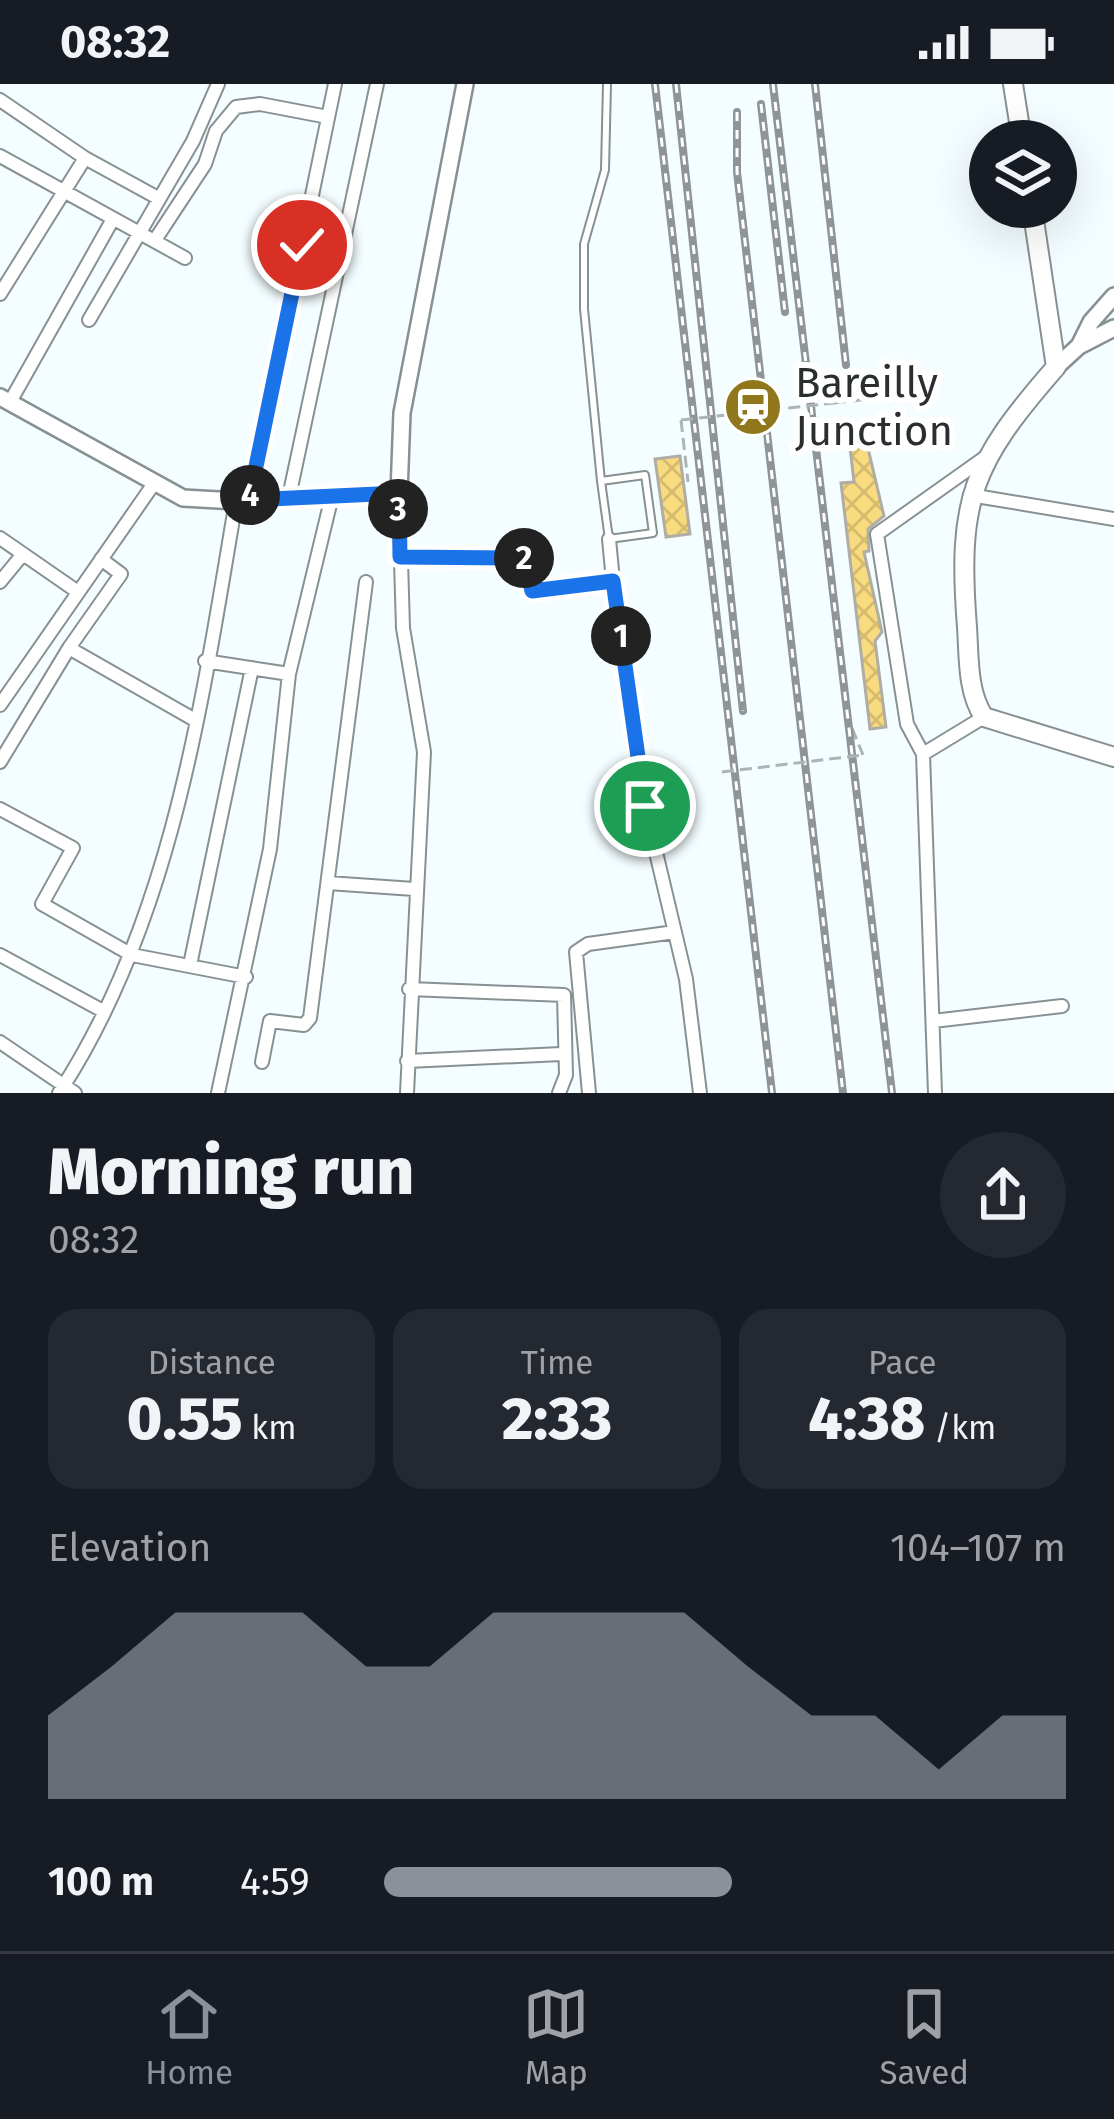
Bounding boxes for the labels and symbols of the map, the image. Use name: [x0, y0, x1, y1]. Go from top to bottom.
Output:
pin: [251, 194, 353, 296]
place label: Bareilly Junction: [795, 358, 953, 456]
station icon: Bareilly Junction: [722, 376, 784, 438]
pin: 4: [220, 465, 280, 525]
pin: 3: [368, 479, 428, 539]
pin: 2: [494, 528, 554, 588]
pin: 1: [591, 606, 651, 666]
pin: [594, 755, 696, 857]

